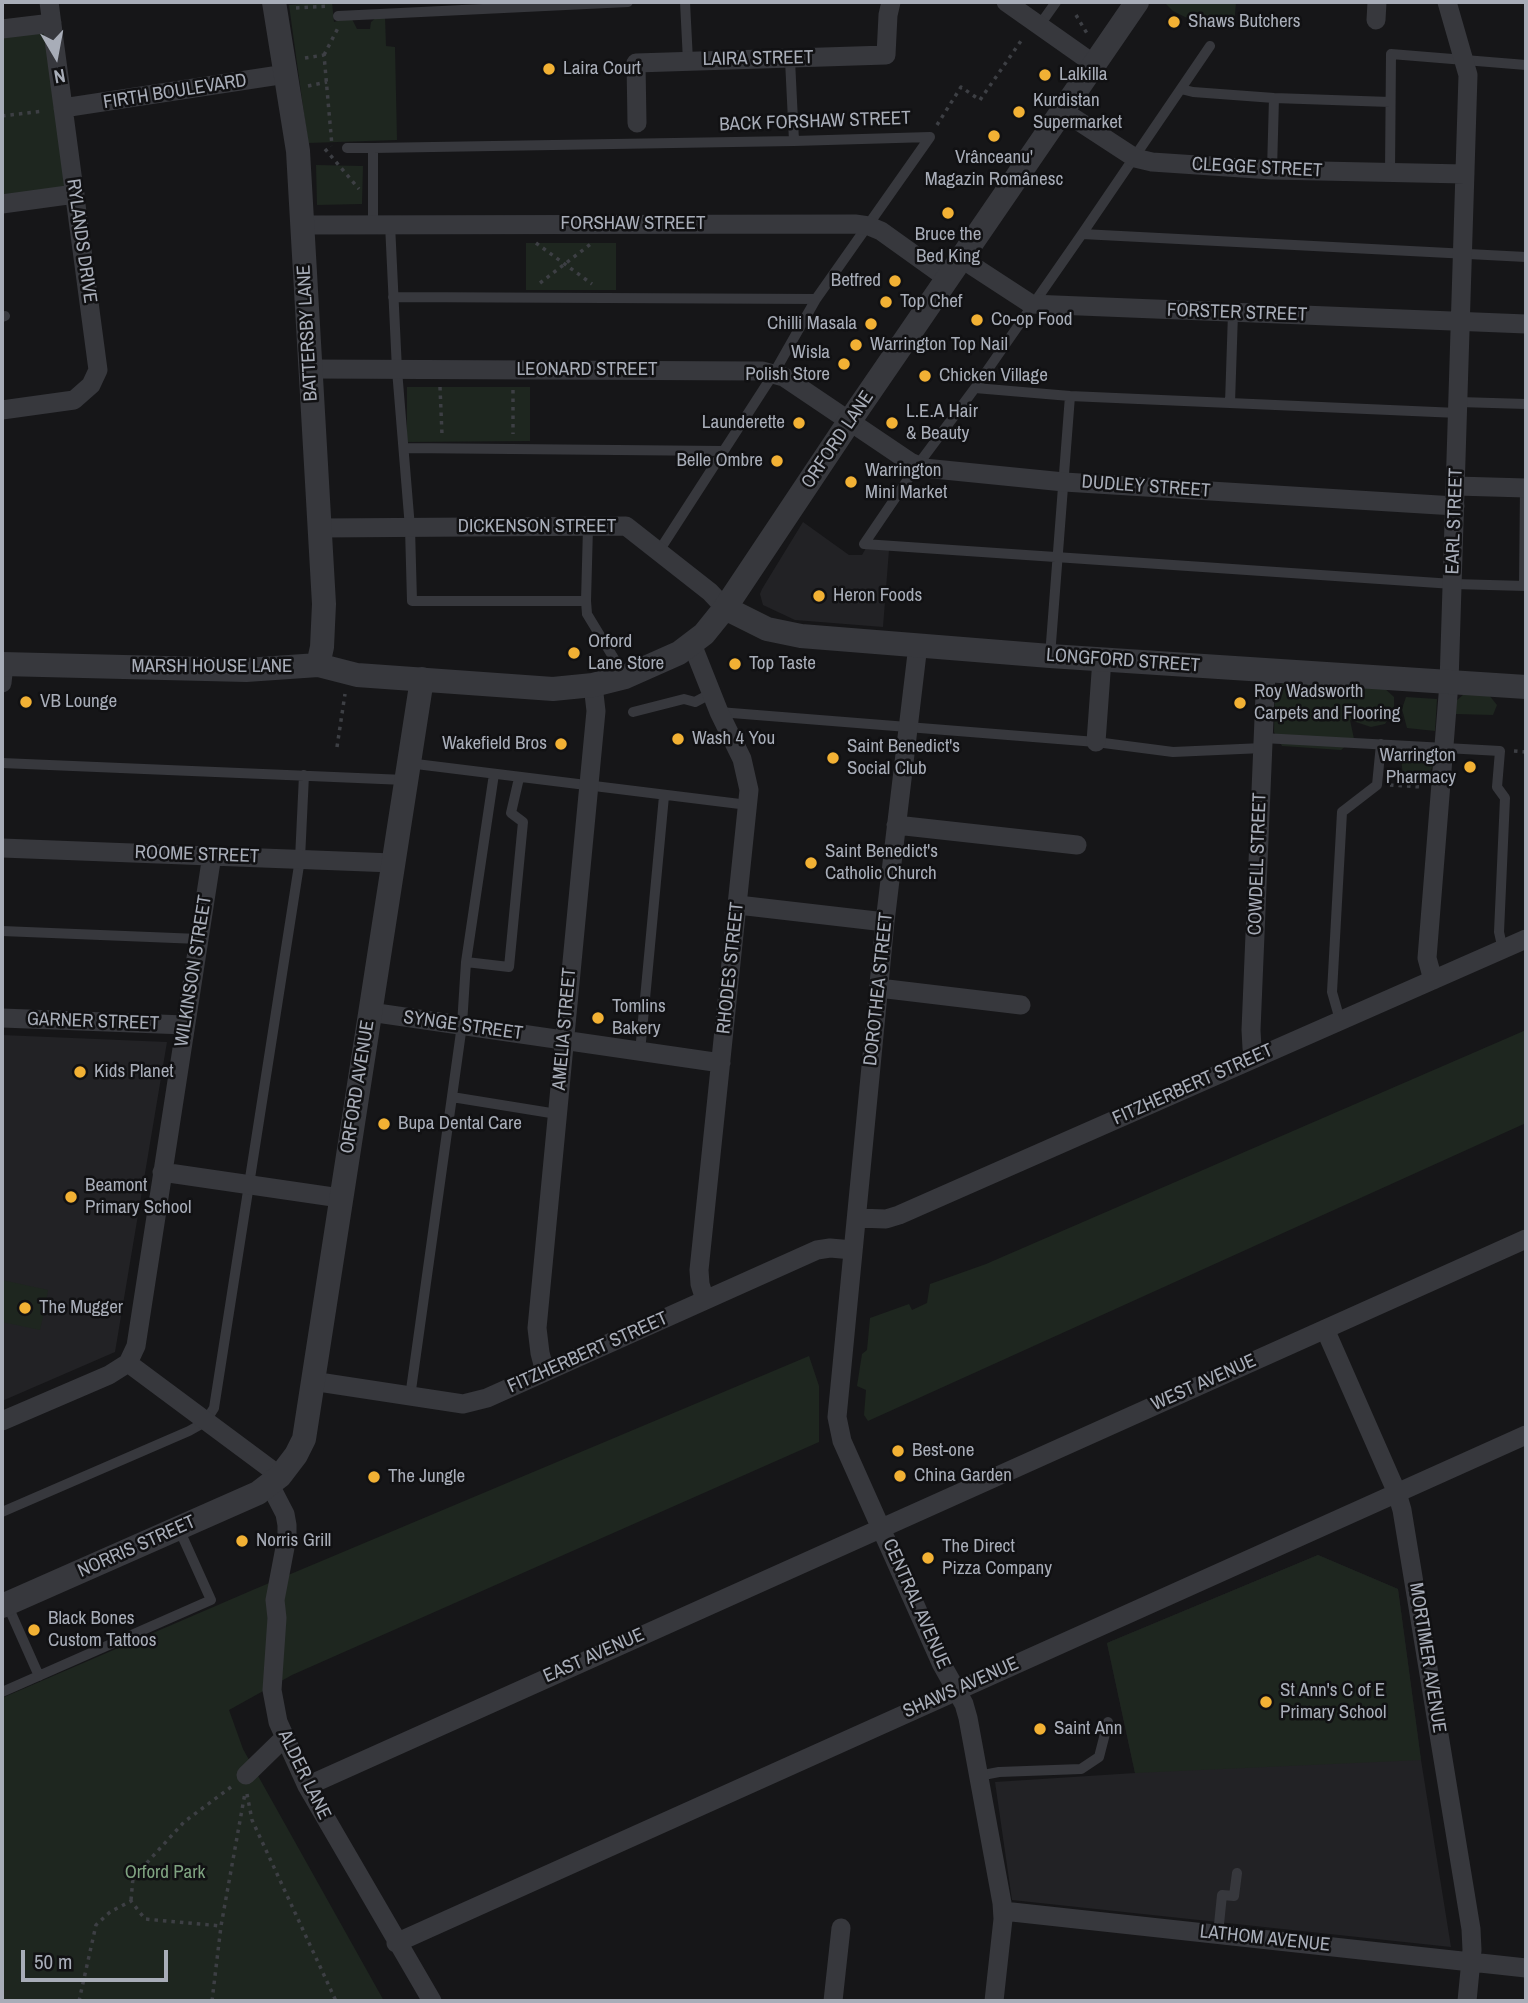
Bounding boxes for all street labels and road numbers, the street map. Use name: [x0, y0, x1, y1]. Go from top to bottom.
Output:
street label: LAIRA STREET: [702, 47, 814, 71]
street label: FIRTH BOULEVARD: [102, 69, 248, 115]
street label: BACK FORSHAW STREET: [719, 107, 911, 137]
street label: CLEGGE STREET: [1191, 153, 1323, 183]
street label: RYLANDS DRIVE: [61, 177, 101, 305]
street label: FORSHAW STREET: [561, 213, 705, 235]
street label: BATTERSBY LANE: [293, 264, 323, 402]
street label: FORSTER STREET: [1167, 299, 1307, 327]
street label: LEONARD STREET: [516, 359, 658, 381]
street label: ORFORD LANE: [797, 387, 879, 493]
street label: EARL STREET: [1442, 467, 1468, 575]
street label: DUDLEY STREET: [1081, 471, 1211, 503]
street label: DICKENSON STREET: [458, 516, 616, 538]
street label: LONGFORD STREET: [1045, 644, 1201, 678]
street label: MARSH HOUSE LANE: [131, 656, 293, 678]
street label: COWDELL STREET: [1244, 792, 1272, 936]
street label: ROOME STREET: [134, 841, 260, 869]
street label: WILKINSON STREET: [171, 894, 217, 1048]
street label: RHODES STREET: [713, 901, 749, 1035]
street label: DOROTHEA STREET: [860, 911, 898, 1067]
street label: AMELIA STREET: [548, 967, 582, 1091]
street label: SYNGE STREET: [402, 1006, 524, 1046]
street label: GARNER STREET: [26, 1008, 160, 1036]
street label: ORFORD AVENUE: [336, 1019, 380, 1155]
street label: FITZHERBERT STREET: [1109, 1039, 1277, 1131]
street label: FITZHERBERT STREET: [504, 1307, 672, 1399]
street label: WEST AVENUE: [1148, 1350, 1260, 1416]
street label: NORRIS STREET: [75, 1511, 199, 1583]
street label: CENTRAL AVENUE: [877, 1535, 955, 1673]
street label: MORTIMER AVENUE: [1404, 1581, 1450, 1735]
street label: EAST AVENUE: [540, 1624, 648, 1688]
street label: SHAWS AVENUE: [900, 1652, 1022, 1724]
street label: ALDER LANE: [272, 1726, 336, 1824]
street label: LATHOM AVENUE: [1199, 1921, 1331, 1957]

